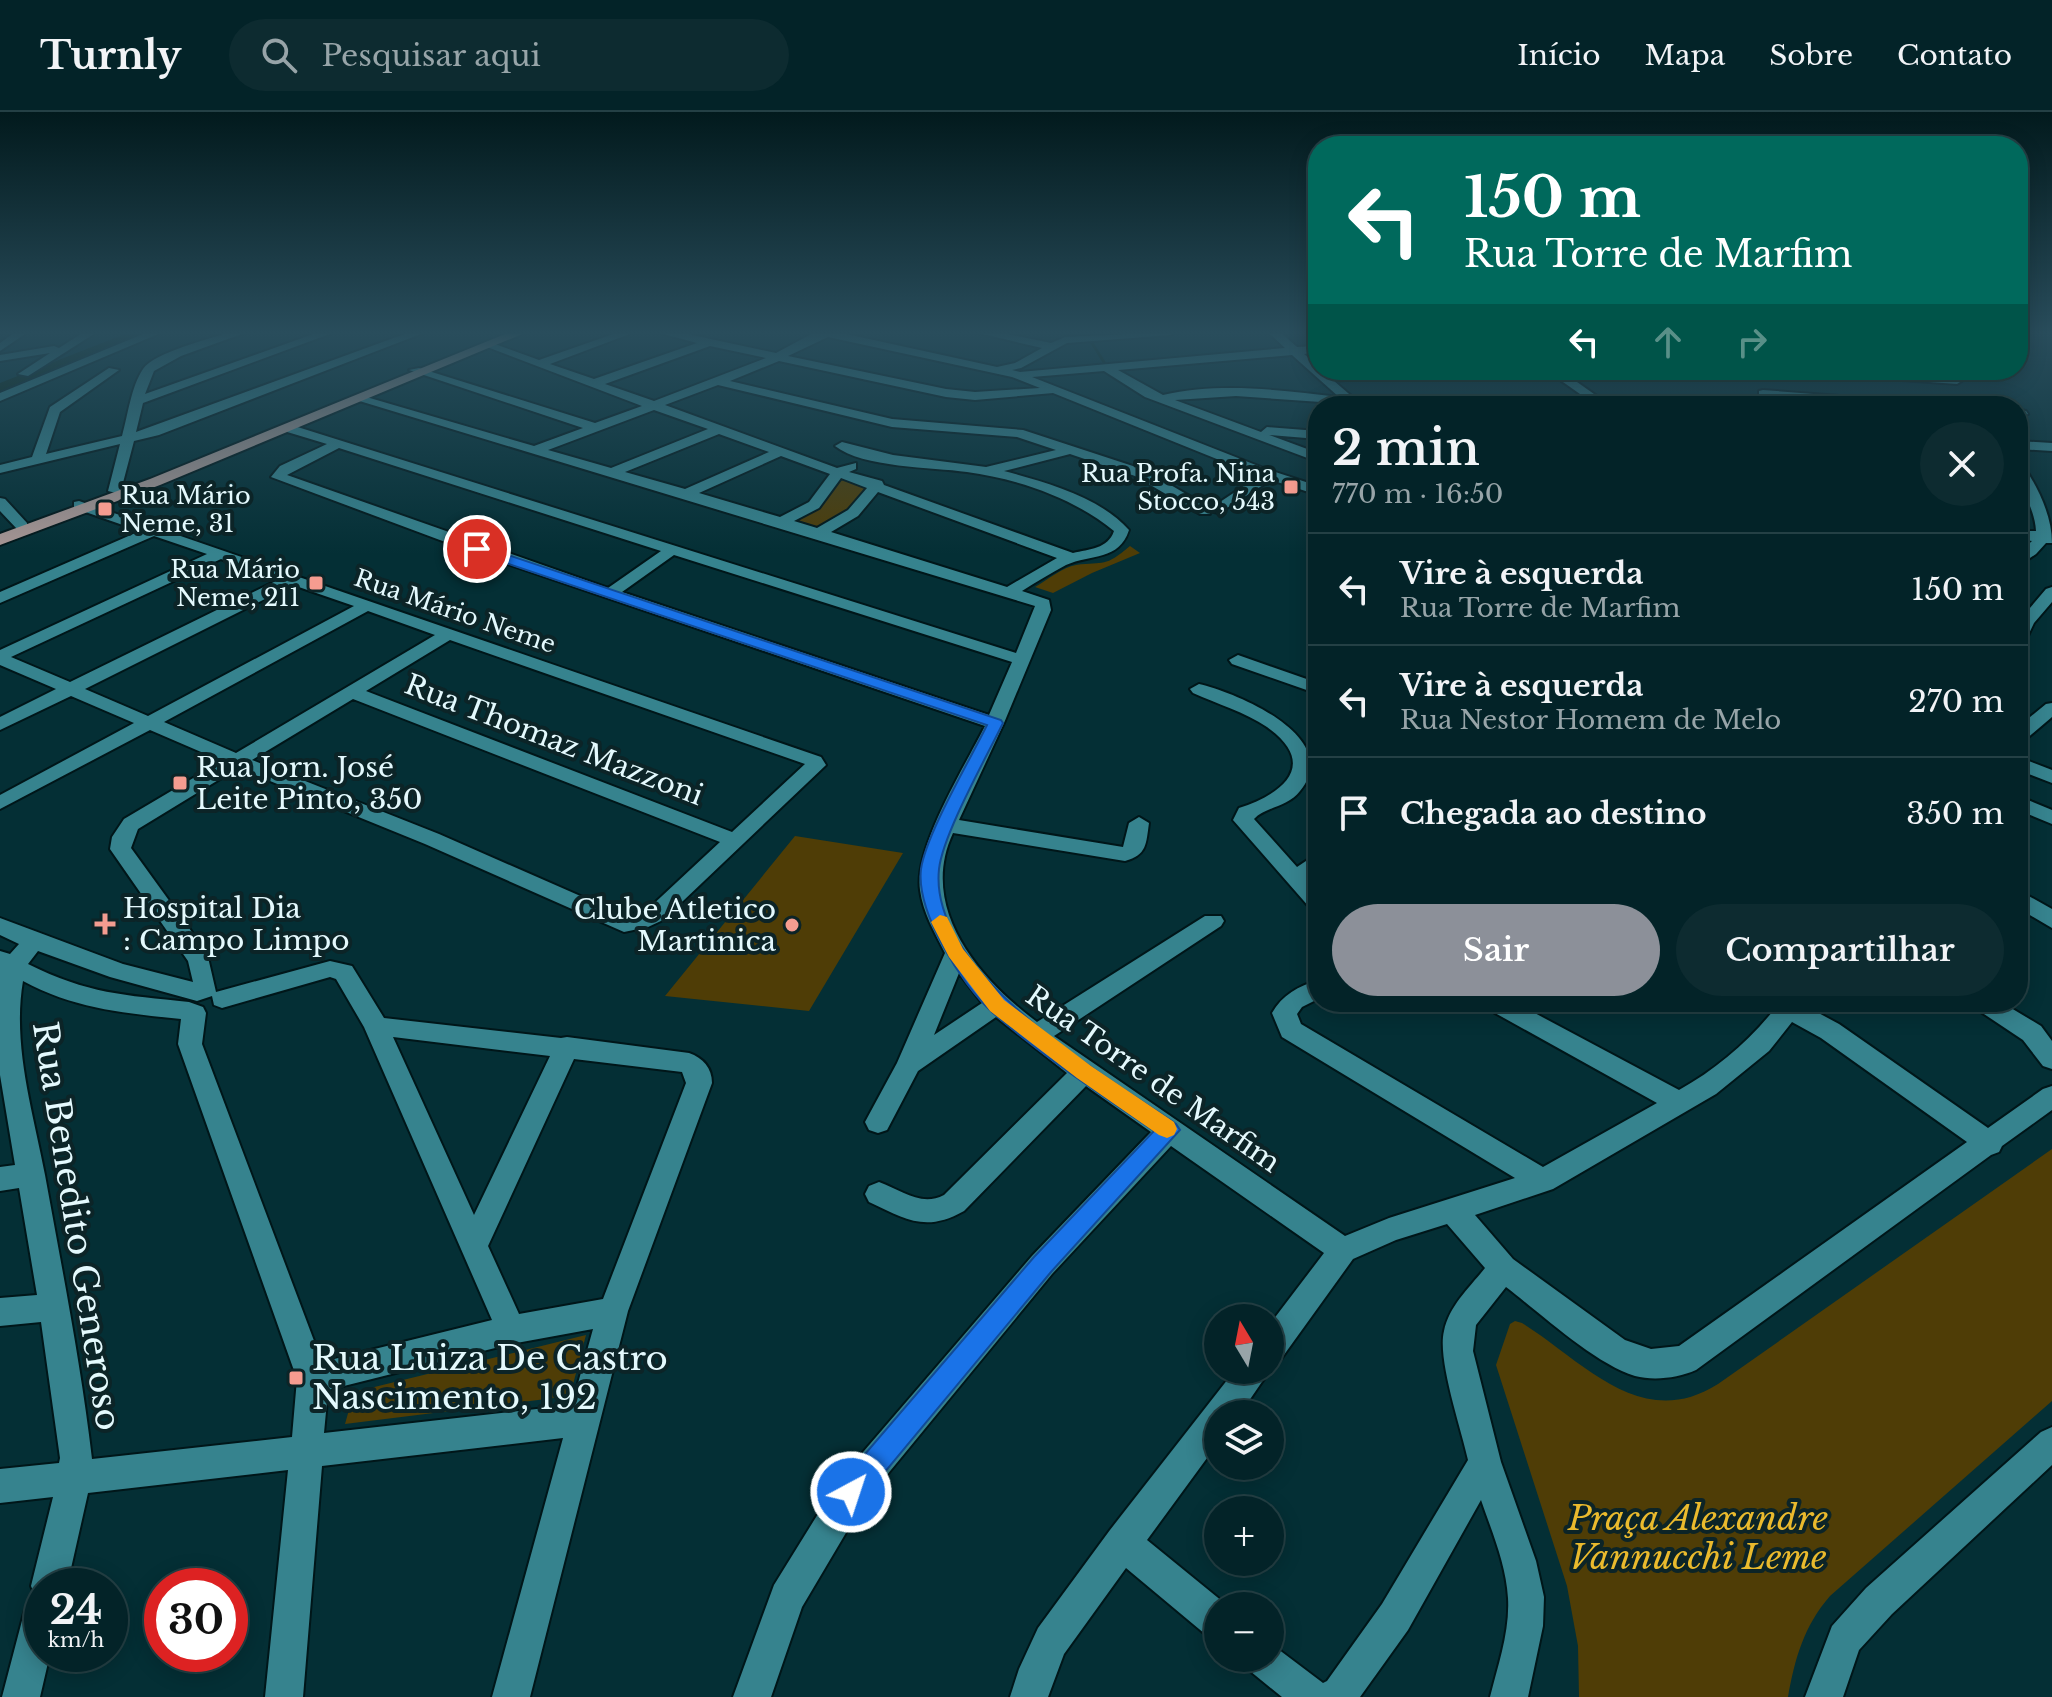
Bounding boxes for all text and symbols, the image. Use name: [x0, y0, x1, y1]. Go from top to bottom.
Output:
search box: [229, 19, 789, 91]
text: Turnly: [40, 32, 181, 79]
icon: search: [257, 33, 301, 77]
text: Pesquisar aqui: [321, 37, 541, 74]
text: Início: [1517, 38, 1601, 73]
text: Mapa: [1645, 38, 1725, 73]
text: Sobre: [1769, 38, 1853, 73]
text: Contato: [1897, 38, 2012, 73]
text: 150 m: [1464, 163, 1641, 232]
icon: left: [1332, 168, 1436, 272]
text: Rua Torre de Marfim: [1464, 232, 1852, 277]
icon: left: [1562, 320, 1606, 364]
icon: ahead: [1646, 320, 1690, 364]
icon: right: [1730, 320, 1774, 364]
text: 2 min: [1332, 418, 1480, 478]
button: close: [1920, 422, 2004, 506]
place label: Rua Profa. Nina Stocco, 543: [1081, 459, 1276, 516]
marker: Rua Profa. Nina Stocco, 543: [1282, 478, 1300, 496]
text: 770 m · 16:50: [1332, 478, 1503, 510]
place label: Rua Mário Neme, 31: [121, 481, 251, 538]
marker: Rua Mário Neme, 31: [96, 500, 114, 518]
pin: [443, 515, 511, 583]
icon: arrive: [455, 527, 499, 571]
place label: Rua Mário Neme, 211: [170, 555, 300, 612]
text: Vire à esquerda: [1400, 555, 1643, 592]
street label: Rua Mário Neme: [351, 563, 559, 659]
icon: left: [1332, 567, 1376, 611]
text: 150 m: [1911, 571, 2004, 608]
marker: Rua Mário Neme, 211: [307, 574, 325, 592]
text: Rua Torre de Marfim: [1400, 592, 1680, 624]
street label: Rua Thomaz Mazzoni: [400, 667, 708, 813]
text: Vire à esquerda: [1400, 667, 1643, 704]
icon: left: [1332, 679, 1376, 723]
text: 270 m: [1908, 683, 2004, 720]
text: Rua Nestor Homem de Melo: [1400, 704, 1781, 736]
place label: Rua Jorn. José Leite Pinto, 350: [196, 750, 422, 817]
marker: Rua Jorn. José Leite Pinto, 350: [171, 774, 189, 792]
icon: arrive: [1332, 791, 1376, 835]
text: Chegada ao destino: [1400, 795, 1706, 832]
text: 350 m: [1906, 795, 2004, 832]
place label: Hospital Dia : Campo Limpo: [123, 891, 350, 958]
place label: Clube Atletico Martinica: [574, 892, 776, 959]
button: Sair: [1332, 904, 1660, 996]
button: Compartilhar: [1676, 904, 2004, 996]
marker: Hospital Dia : Campo Limpo: [94, 913, 116, 935]
marker: Clube Atletico Martinica: [783, 916, 801, 934]
street label: Rua Torre de Marfim: [1019, 978, 1287, 1180]
street label: Rua Benedito Generoso: [24, 1019, 130, 1433]
north arrow: [1204, 1304, 1284, 1384]
map controls: [1204, 1304, 1284, 1672]
place label: Rua Luiza De Castro Nascimento, 192: [312, 1337, 668, 1418]
marker: Rua Luiza De Castro Nascimento, 192: [287, 1369, 305, 1387]
button: layers: [1204, 1400, 1284, 1480]
position arrow: [809, 1450, 893, 1534]
button: +: [1204, 1496, 1284, 1576]
park label: Praça Alexandre Vannucchi Leme: [1567, 1497, 1829, 1578]
speed limit sign: 30: [144, 1568, 248, 1672]
text: 24: [50, 1585, 102, 1635]
button: −: [1204, 1592, 1284, 1672]
text: km/h: [48, 1628, 104, 1652]

